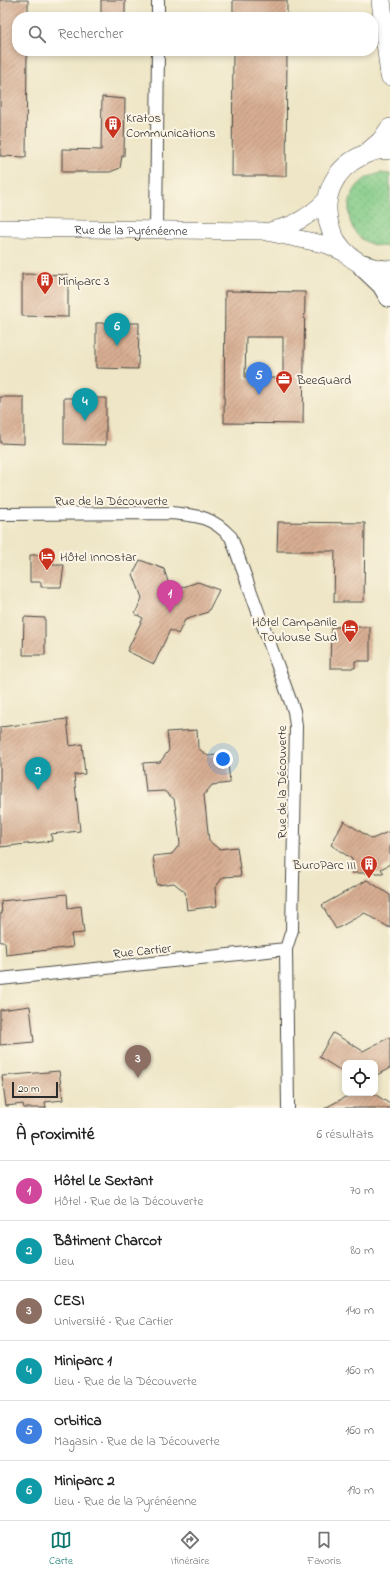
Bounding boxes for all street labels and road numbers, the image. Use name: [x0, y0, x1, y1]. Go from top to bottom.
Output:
street label: Rue de la Pyrénéenne: [74, 221, 188, 242]
street label: Rue de la Découverte: [54, 492, 168, 511]
street label: Rue de la Découverte: [273, 725, 292, 839]
street label: Rue Cartier: [112, 939, 173, 964]

